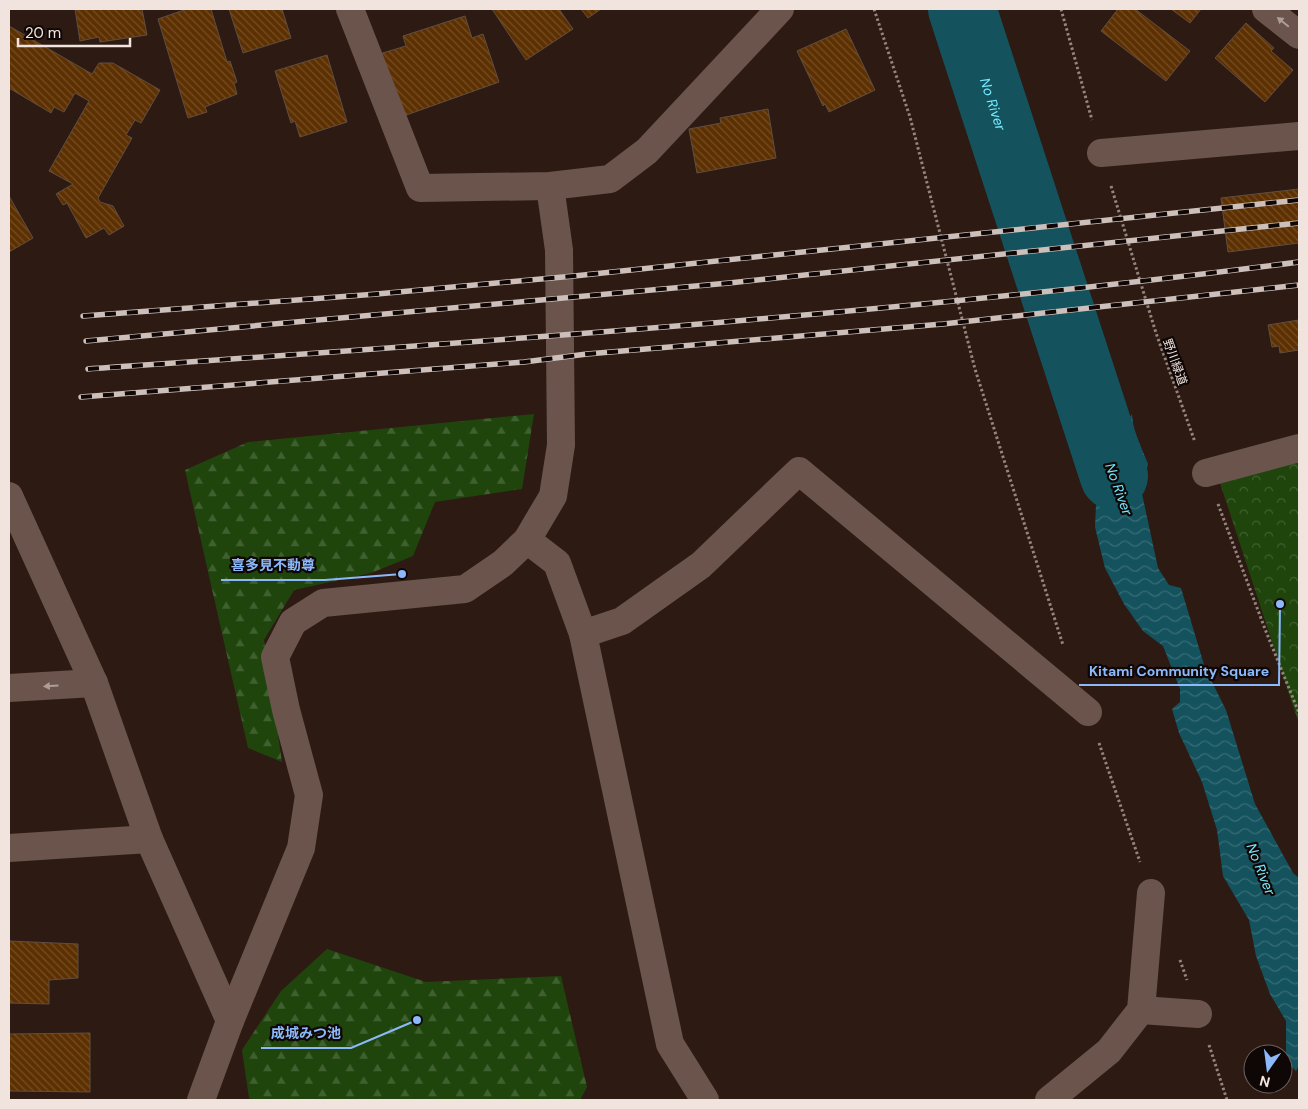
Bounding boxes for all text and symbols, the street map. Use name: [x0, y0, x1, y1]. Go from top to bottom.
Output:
scale bar: [18, 15, 130, 47]
one-way arrow: [1277, 16, 1290, 27]
text: 20 m: [25, 23, 61, 43]
water label: No River: [976, 76, 1010, 133]
street label: 野川緑道: [1159, 337, 1191, 387]
water label: No River: [1101, 460, 1137, 518]
callout: 喜多見不動尊: [221, 551, 325, 580]
text: 喜多見不動尊: [231, 556, 315, 574]
callout: Kitami Community Square: [1079, 656, 1279, 685]
text: Kitami Community Square: [1089, 662, 1269, 680]
one-way arrow: [43, 682, 59, 690]
water label: No River: [1243, 841, 1280, 898]
callout: 成城みつ池: [261, 1019, 351, 1048]
text: 成城みつ池: [271, 1024, 341, 1042]
north arrow: [1243, 1044, 1293, 1094]
text: N: [1258, 1072, 1272, 1092]

